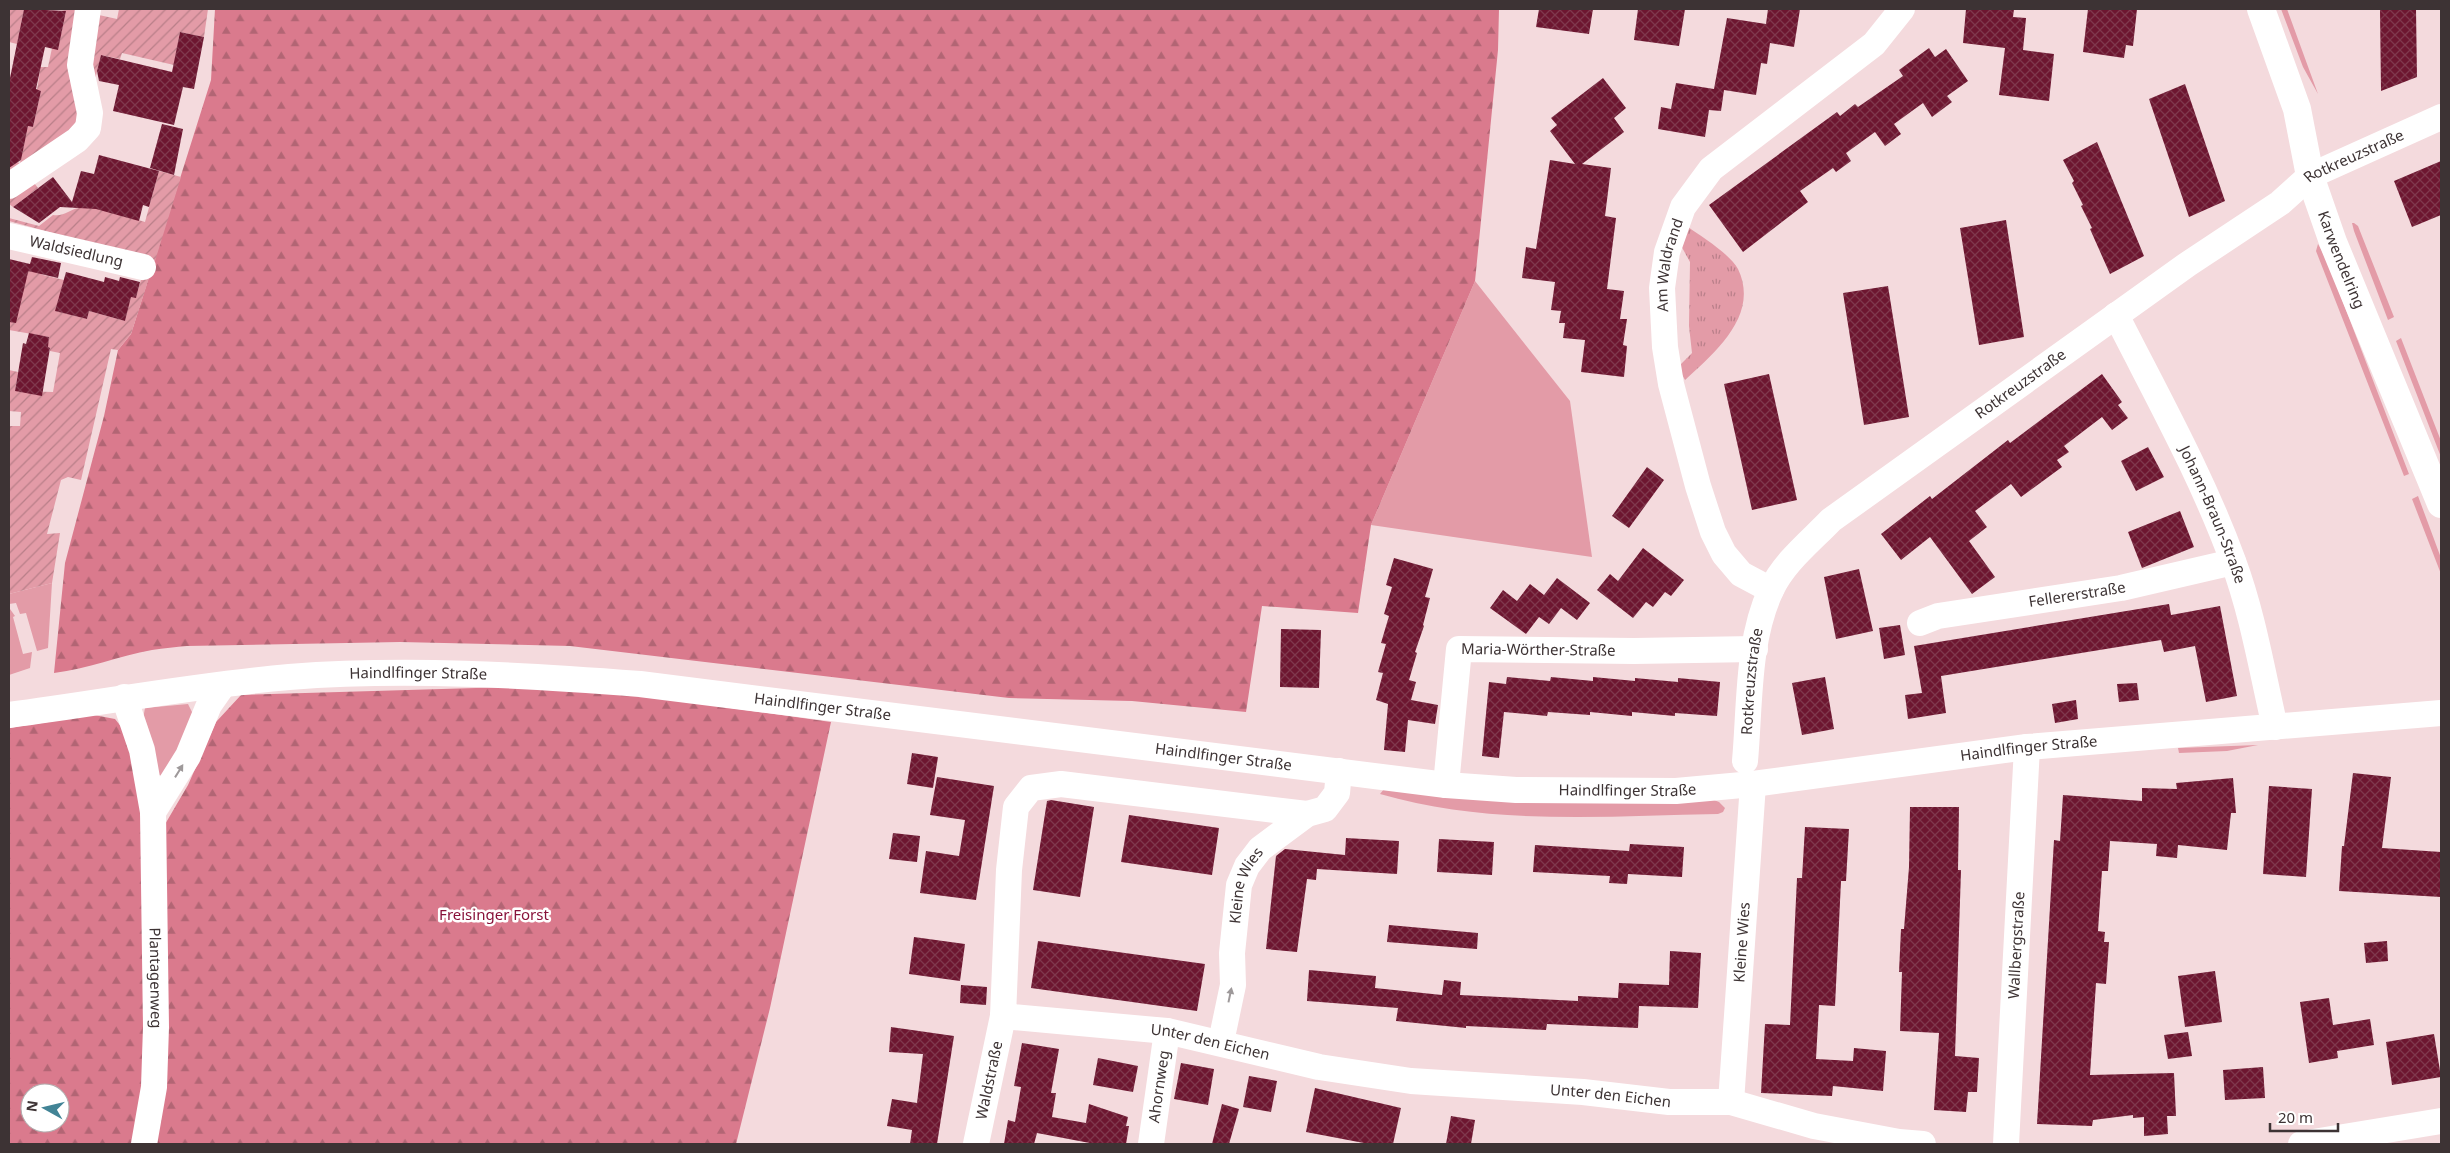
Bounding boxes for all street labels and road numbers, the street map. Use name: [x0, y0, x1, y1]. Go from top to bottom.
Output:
street label: Rotkreuzstraße: [2299, 124, 2407, 186]
street label: Karwendelring: [2314, 208, 2370, 311]
street label: Am Waldrand: [1651, 215, 1687, 313]
street label: Waldsiedlung: [28, 230, 125, 271]
street label: Rotkreuzstraße: [1971, 344, 2070, 423]
street label: Johann-Braun-Straße: [2174, 440, 2251, 586]
street label: Fellererstraße: [2027, 576, 2127, 611]
street label: Rotkreuzstraße: [1736, 626, 1767, 736]
street label: Maria-Wörther-Straße: [1461, 638, 1616, 660]
street label: Haindlfinger Straße: [349, 662, 488, 684]
street label: Haindlfinger Straße: [753, 687, 892, 724]
street label: Haindlfinger Straße: [1959, 730, 2098, 765]
street label: Haindlfinger Straße: [1154, 738, 1293, 775]
street label: Haindlfinger Straße: [1558, 778, 1697, 800]
street label: Kleine Wies: [1224, 843, 1267, 925]
street label: Wallbergstraße: [2003, 891, 2028, 1000]
street label: Kleine Wies: [1728, 901, 1754, 983]
street label: Plantagenweg: [146, 927, 167, 1029]
street label: Unter den Eichen: [1150, 1019, 1272, 1064]
street label: Waldstraße: [970, 1039, 1006, 1121]
street label: Ahornweg: [1143, 1049, 1173, 1124]
street label: Unter den Eichen: [1550, 1079, 1672, 1111]

